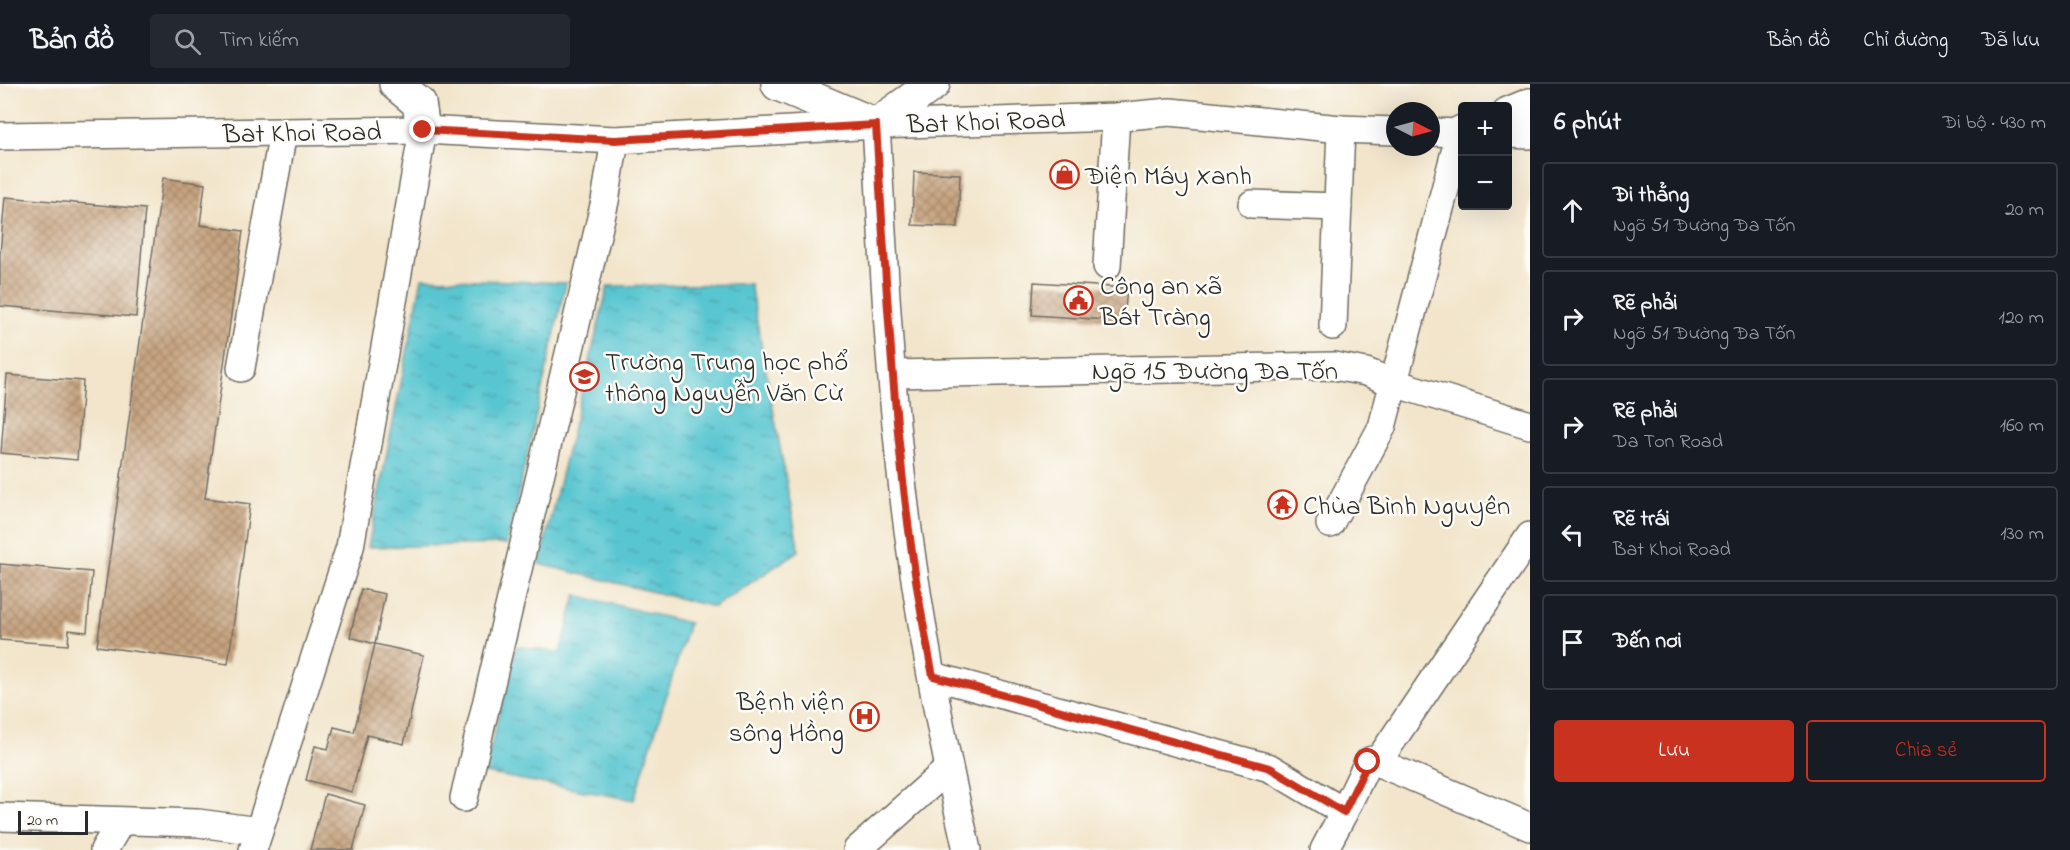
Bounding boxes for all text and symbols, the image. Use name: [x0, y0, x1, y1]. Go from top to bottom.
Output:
search box: [150, 14, 570, 68]
text: Bản đồ: [30, 21, 114, 62]
icon: search: [171, 25, 204, 58]
text: Tìm kiếm: [219, 25, 299, 57]
text: Bản đồ: [1767, 26, 1830, 56]
text: Chỉ đường: [1863, 26, 1948, 56]
text: Đã lưu: [1981, 26, 2040, 56]
street label: Bat Khoi Road: [905, 101, 1066, 146]
north arrow: [1386, 102, 1440, 156]
map controls: [1458, 102, 1512, 210]
button: +: [1458, 102, 1512, 156]
text: 6 phút: [1554, 104, 1621, 142]
text: Đi bộ · 430 m: [1943, 109, 2046, 138]
street label: Bat Khoi Road: [221, 114, 382, 155]
route end: [409, 116, 435, 142]
button: −: [1458, 156, 1512, 210]
place label: Điện Máy Xanh: [1084, 158, 1252, 197]
shop icon: Điện Máy Xanh: [1048, 159, 1080, 191]
text: Đi thẳng: [1613, 180, 1689, 212]
icon: ahead: [1556, 194, 1589, 227]
text: 20 m: [2005, 196, 2044, 225]
text: Ngõ 51 Đường Đa Tốn: [1613, 212, 1795, 241]
place label: Công an xã Bát Tràng: [1099, 268, 1222, 338]
public building icon: Công an xã Bát Tràng: [1063, 285, 1095, 317]
text: Rẽ phải: [1613, 288, 1677, 320]
icon: right: [1556, 302, 1589, 335]
text: 120 m: [1999, 304, 2044, 333]
text: Ngõ 51 Đường Đa Tốn: [1613, 320, 1795, 349]
place label: Trường Trung học phổ thông Nguyễn Văn Cừ: [605, 344, 848, 414]
street label: Ngõ 15 Đường Đa Tốn: [1092, 353, 1338, 392]
school or university icon: Trường Trung học phổ thông Nguyễn Văn Cừ: [568, 361, 600, 393]
text: Rẽ phải: [1613, 396, 1677, 428]
icon: right: [1556, 410, 1589, 443]
text: 160 m: [2000, 412, 2044, 441]
text: Da Ton Road: [1613, 428, 1723, 457]
place label: Chùa Bình Nguyên: [1303, 488, 1510, 527]
temple icon: Chùa Bình Nguyên: [1266, 489, 1298, 521]
text: Rẽ trái: [1613, 504, 1670, 536]
icon: left: [1556, 518, 1589, 551]
text: 130 m: [2000, 520, 2044, 549]
text: Bat Khoi Road: [1613, 536, 1731, 565]
icon: arrive: [1556, 626, 1589, 659]
text: Đến nơi: [1613, 626, 1682, 658]
place label: Bệnh viện sông Hồng: [729, 684, 844, 754]
hospital icon: Bệnh viện sông Hồng: [849, 701, 881, 733]
button: Lưu: [1554, 720, 1794, 782]
button: Chia sẻ: [1806, 720, 2046, 782]
route start: [1354, 748, 1380, 774]
scale bar: [18, 808, 88, 836]
text: 20 m: [27, 809, 58, 833]

